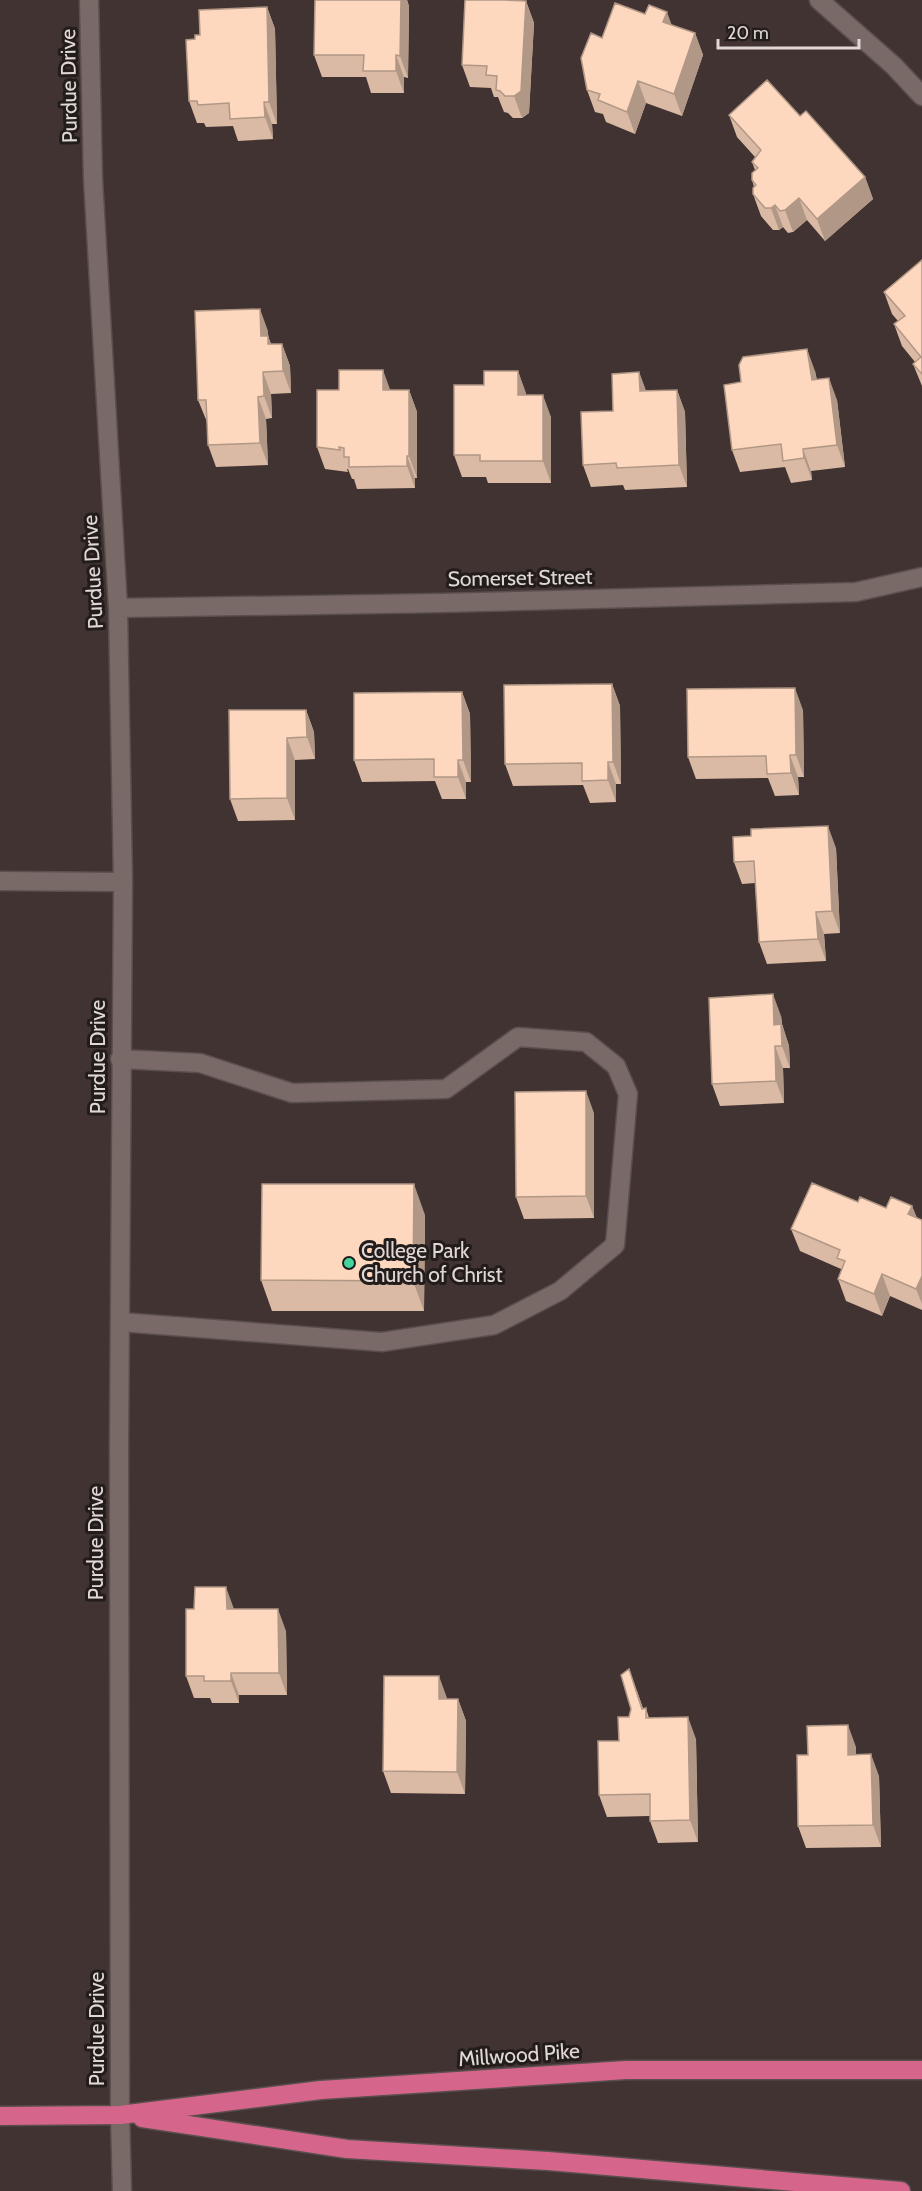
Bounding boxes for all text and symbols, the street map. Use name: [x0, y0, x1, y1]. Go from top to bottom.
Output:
scale bar: [718, 12, 859, 50]
text: 20 m: [727, 22, 769, 44]
street label: Purdue Drive: [55, 28, 82, 143]
street label: Purdue Drive: [77, 514, 108, 630]
street label: Somerset Street: [447, 564, 593, 591]
street label: Purdue Drive: [85, 1000, 110, 1114]
place label: College Park Church of Christ: [361, 1238, 503, 1287]
marker: College Park Church of Christ: [342, 1256, 356, 1270]
street label: Purdue Drive: [83, 1486, 108, 1600]
street label: Purdue Drive: [84, 1972, 109, 2086]
street label: Millwood Pike: [457, 2038, 581, 2071]

